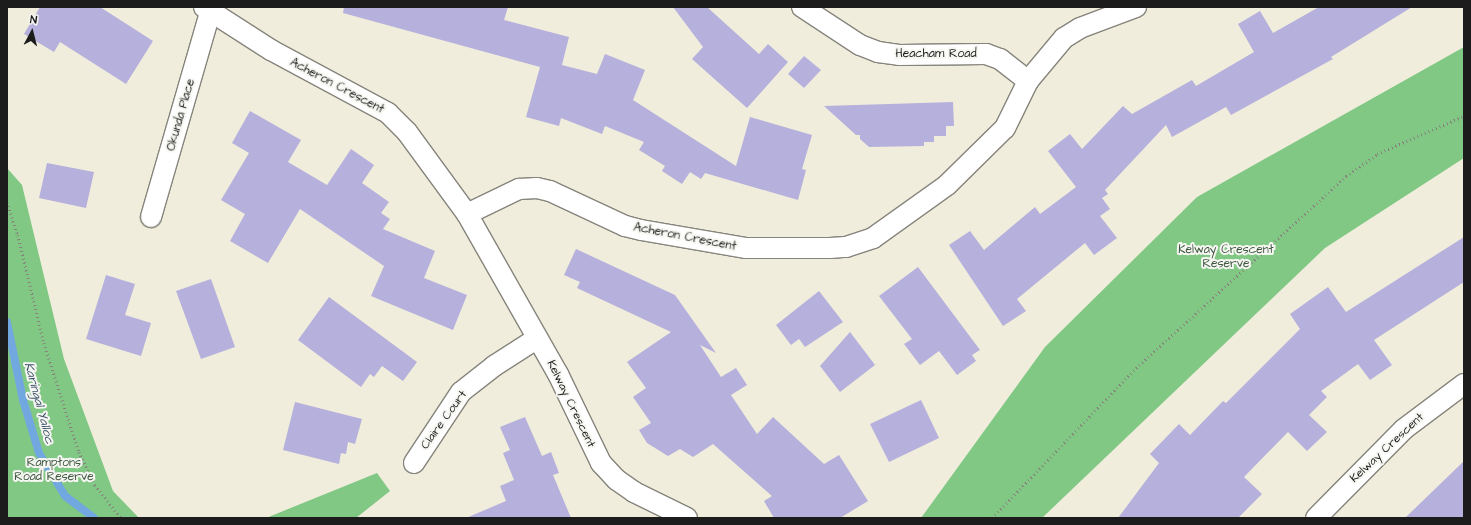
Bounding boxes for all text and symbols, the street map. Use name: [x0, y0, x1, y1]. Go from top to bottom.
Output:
north arrow: [12, 12, 52, 52]
text: N: [29, 12, 38, 27]
street label: Heacham Road: [895, 47, 977, 61]
street label: Acheron Crescent: [288, 55, 386, 117]
street label: Okunda Place: [164, 77, 198, 153]
street label: Acheron Crescent: [632, 220, 738, 254]
park label: Kelway Crescent Reserve: [1178, 243, 1274, 271]
street label: Kelway Crescent: [544, 358, 598, 450]
water label: Karingal Yalloc: [21, 360, 57, 446]
street label: Claire Court: [418, 388, 470, 452]
street label: Kelway Crescent: [1347, 410, 1427, 486]
park label: Ramptons Road Reserve: [14, 456, 94, 484]

